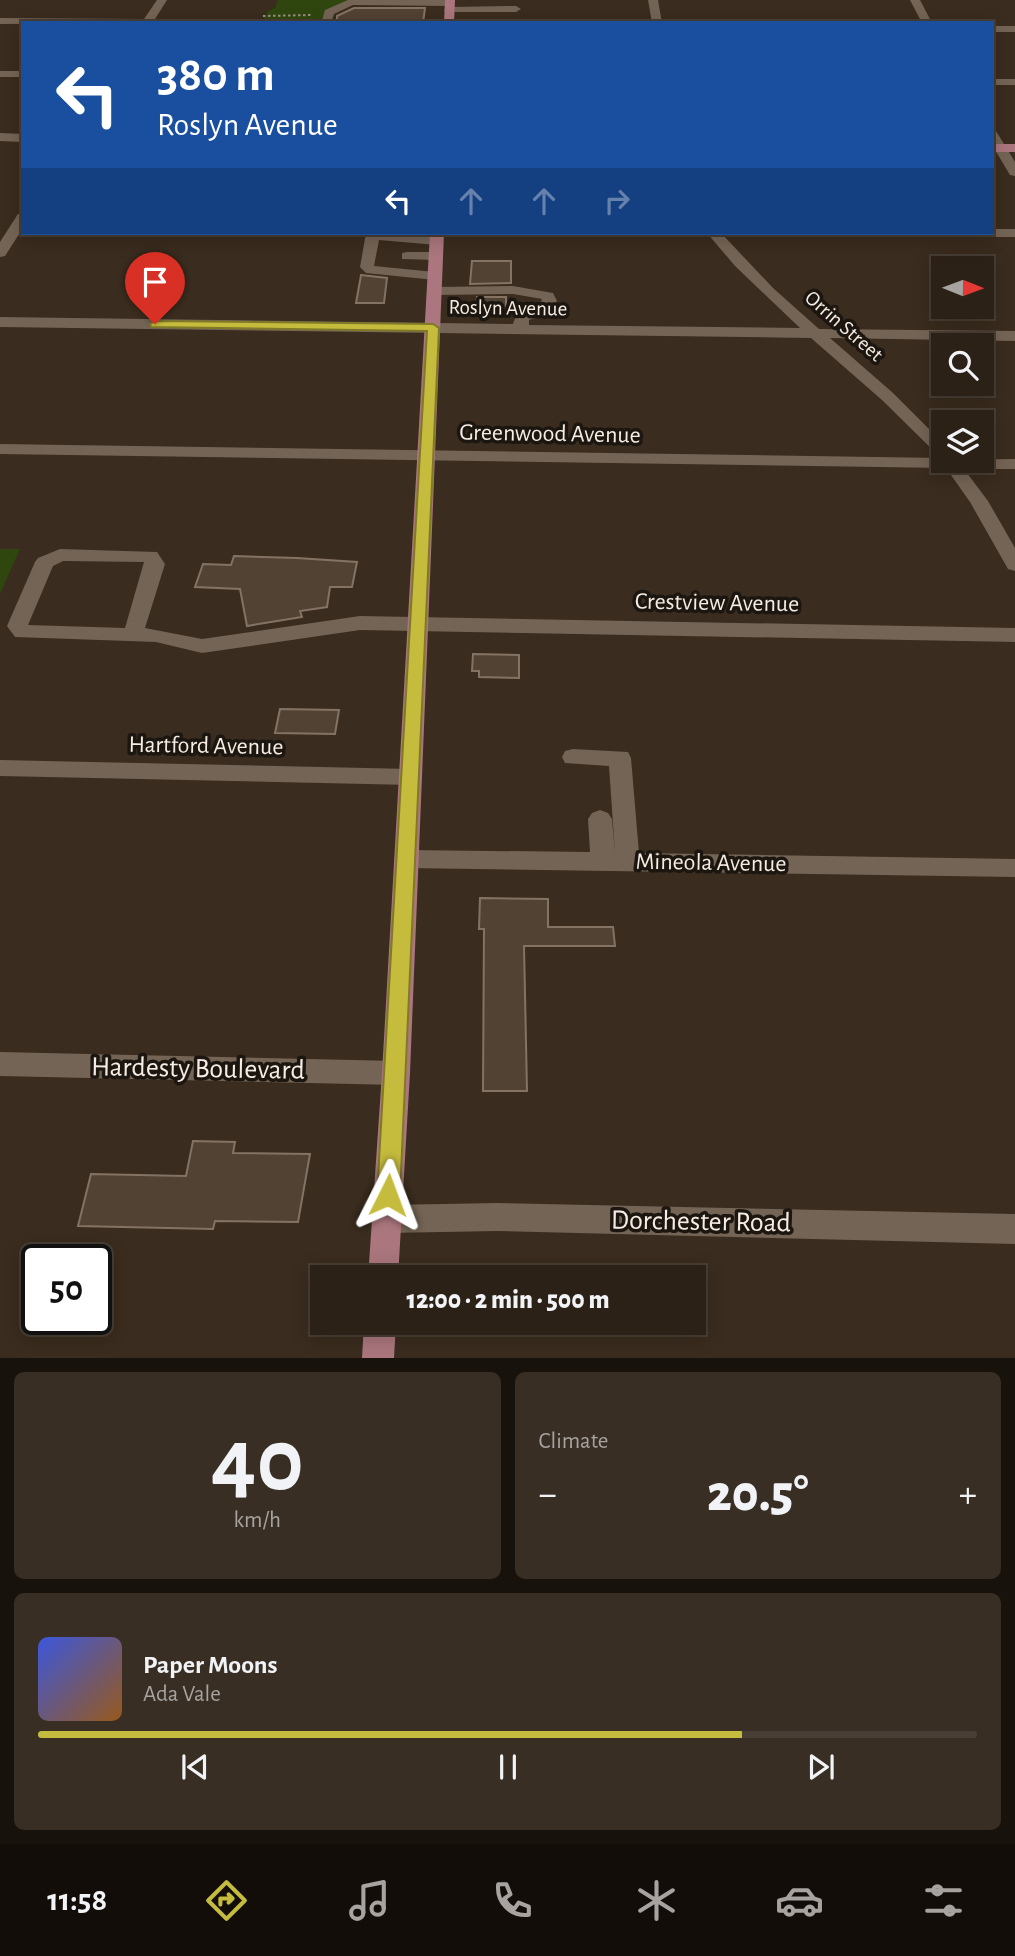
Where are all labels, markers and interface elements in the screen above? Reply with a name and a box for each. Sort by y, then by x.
icon: left [42,49,133,140]
text: 380 m [157,51,275,100]
text: Roslyn Avenue [157,109,338,141]
icon: left [379,182,417,220]
icon: ahead [452,182,490,220]
icon: ahead [525,182,563,220]
icon: right [598,182,636,220]
pin [125,252,185,324]
north arrow [931,256,994,318]
map controls [931,256,994,473]
icon: arrive [136,263,174,301]
street label: Orrin Street [801,287,887,366]
street label: Roslyn Avenue [449,296,567,320]
button: search [931,333,994,396]
button: layers [931,410,994,473]
street label: Greenwood Avenue [459,420,641,448]
street label: Crestview Avenue [635,590,799,616]
street label: Hartford Avenue [128,733,284,759]
street label: Mineola Avenue [635,850,787,876]
street label: Hardesty Boulevard [91,1053,305,1085]
position arrow [351,1158,425,1232]
street label: Dorchester Road [611,1206,791,1238]
speed limit sign: 50 [21,1244,112,1335]
text: 12:00 · 2 min · 500 m [406,1287,610,1313]
text: 40 [211,1416,304,1507]
text: Climate [539,1430,608,1453]
text: 20.5° [707,1468,809,1520]
text: − [539,1476,557,1514]
text: + [959,1476,977,1514]
text: km/h [234,1509,281,1532]
text: Paper Moons [143,1652,278,1678]
text: Ada Vale [143,1683,221,1706]
icon: previous [176,1748,214,1786]
icon: pause [489,1748,527,1786]
icon: next [802,1748,840,1786]
icon: directions [202,1876,251,1925]
icon: music [345,1876,394,1925]
icon: phone [488,1876,537,1925]
icon: climate [632,1876,681,1925]
icon: car [775,1876,824,1925]
icon: filters [919,1876,968,1925]
text: 11:58 [47,1884,107,1916]

